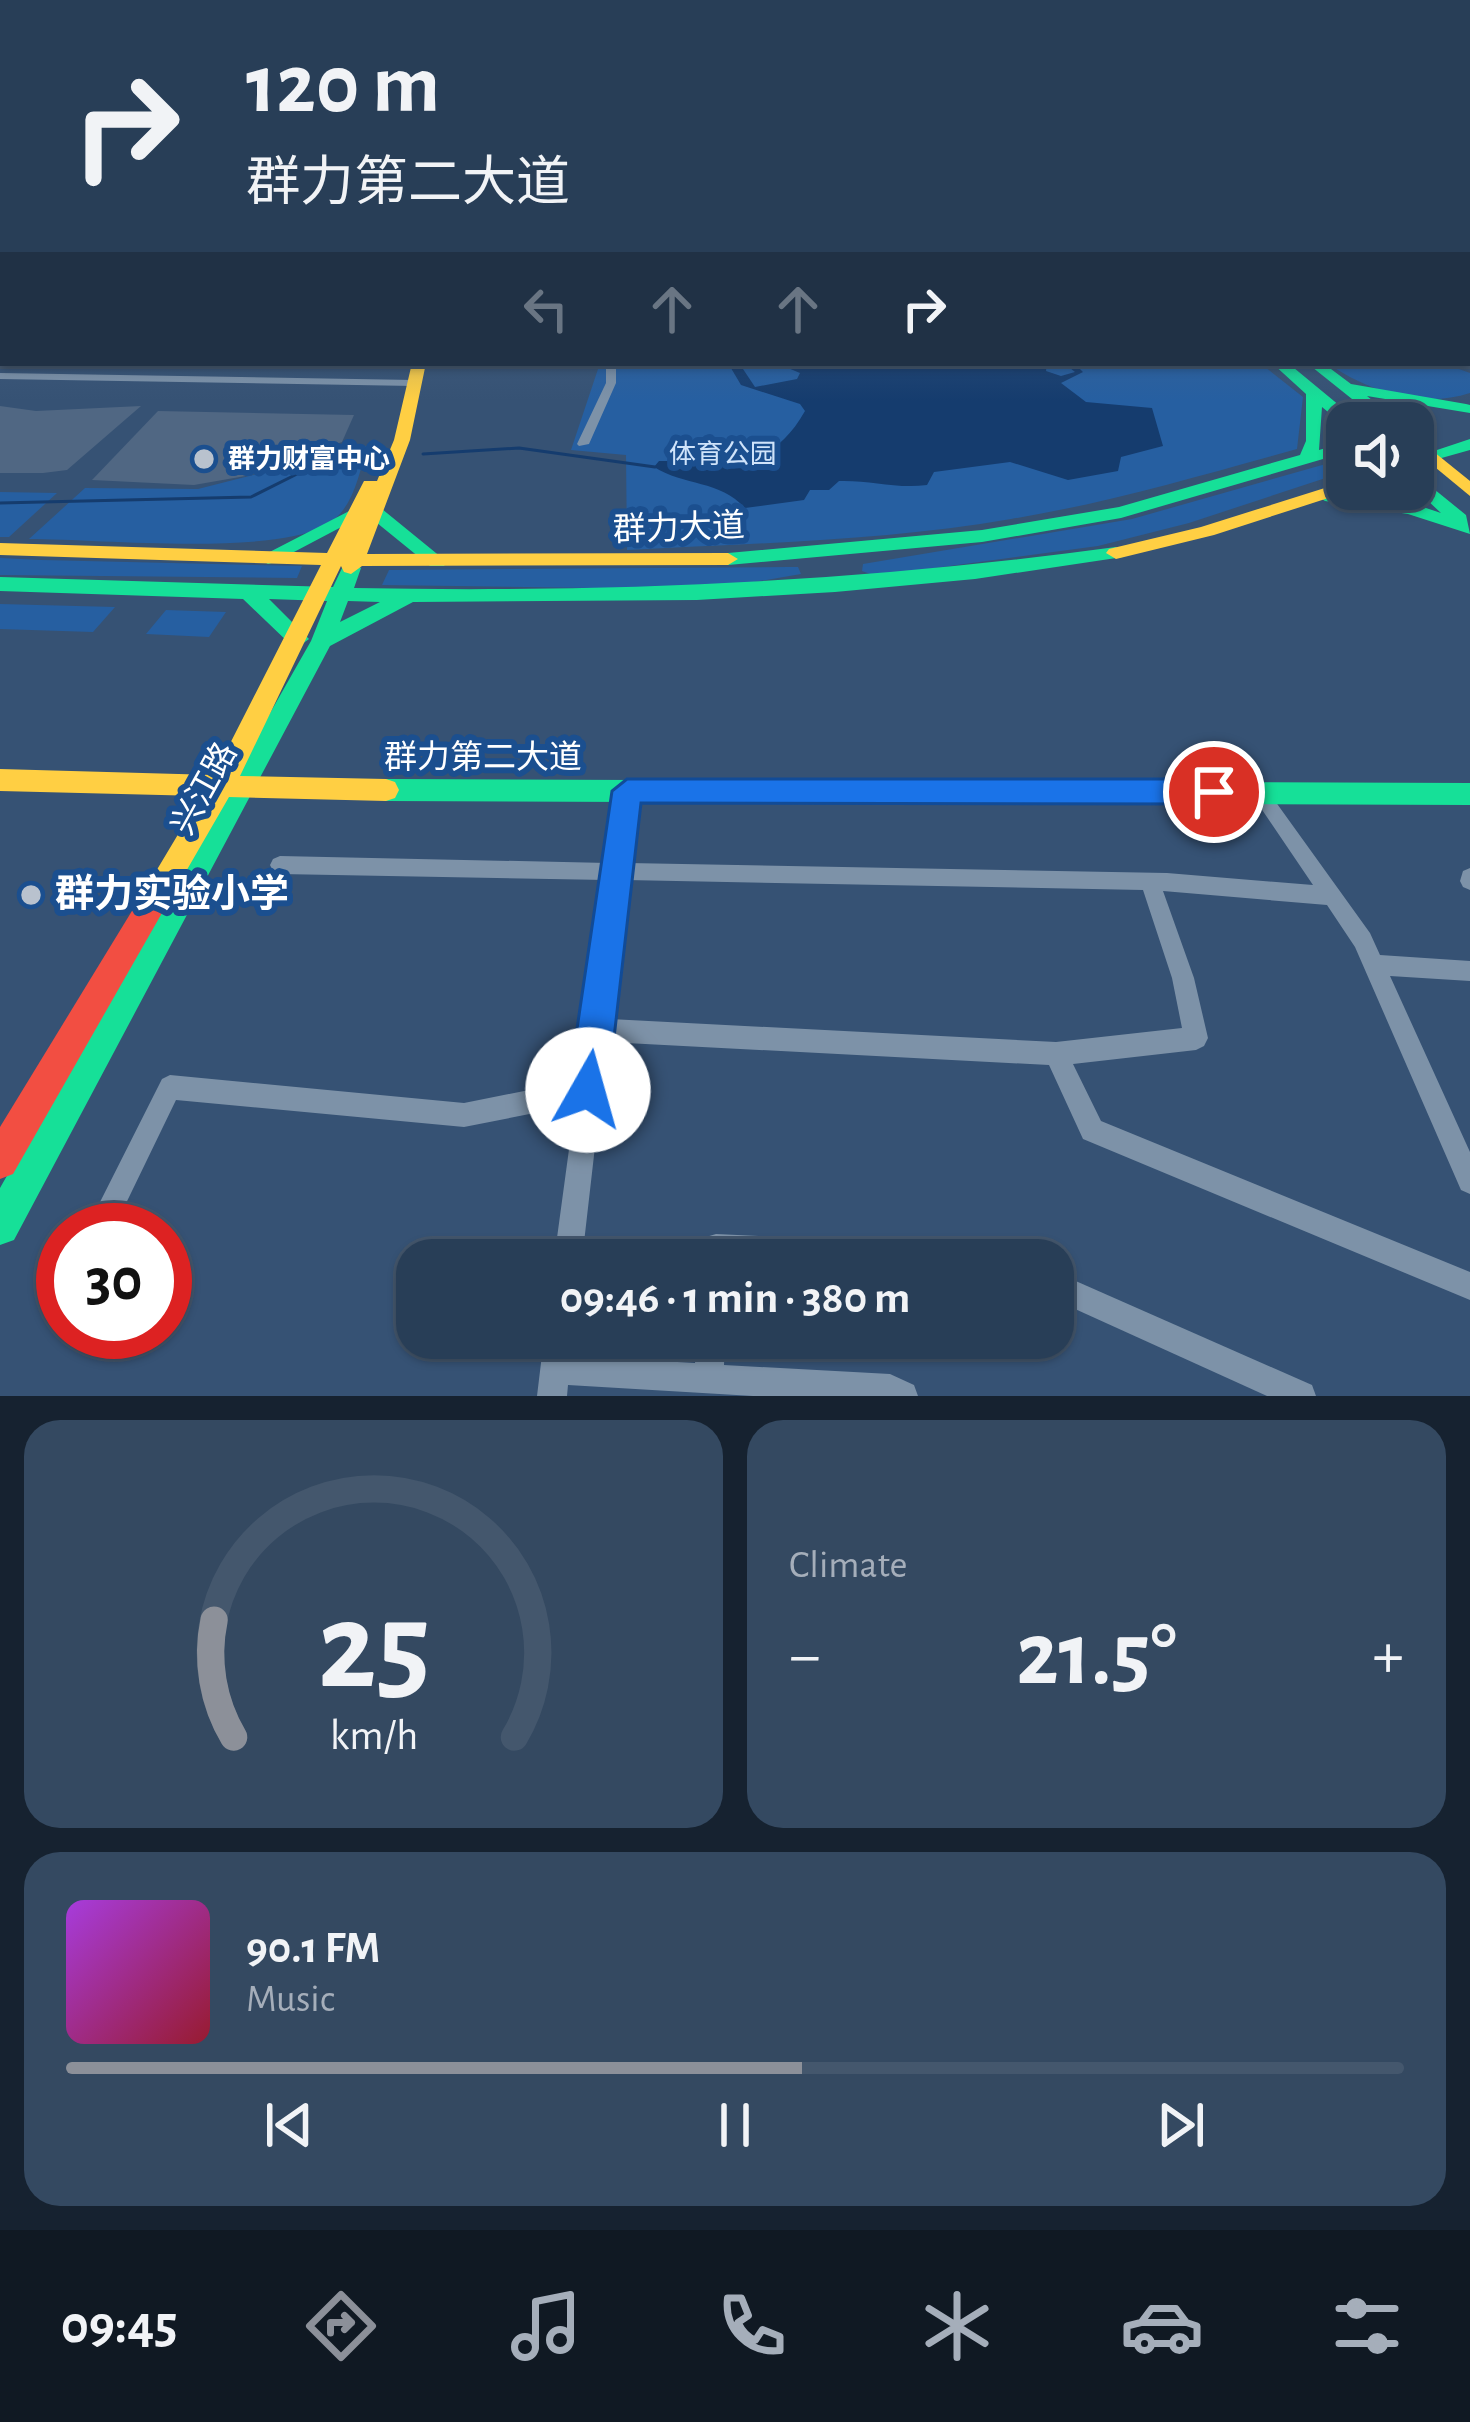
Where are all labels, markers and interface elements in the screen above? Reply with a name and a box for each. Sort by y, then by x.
text: 120 m [246,44,440,128]
icon: right [48,48,204,204]
text: 群力第二大道 [246,157,570,211]
icon: left [513,276,579,342]
icon: ahead [639,276,705,342]
icon: ahead [765,276,831,342]
icon: right [891,276,957,342]
map controls [1326,402,1434,510]
button: sound [1326,402,1434,510]
park label: 体育公园 [669,440,777,468]
place label: 群力财富中心 [228,444,390,473]
marker: 群力财富中心 [191,446,217,472]
street label: 群力大道 [612,508,746,548]
street label: 兴江路 [165,737,243,840]
street label: 群力第二大道 [384,740,582,775]
pin [1163,741,1265,843]
icon: arrive [1181,759,1247,825]
place label: 群力实验小学 [55,873,289,915]
marker: 群力实验小学 [18,882,44,908]
position arrow [525,1027,651,1153]
speed limit sign: 30 [36,1203,192,1359]
text: 09:46 · 1 min · 380 m [560,1276,910,1321]
text: Climate [789,1546,907,1585]
text: 25 [317,1586,430,1711]
text: 21.5° [1016,1611,1177,1701]
text: − [789,1623,821,1689]
text: + [1372,1623,1404,1689]
text: km/h [329,1715,418,1758]
text: 90.1 FM [246,1926,380,1971]
text: Music [246,1980,335,2019]
icon: previous [256,2092,322,2158]
icon: pause [702,2092,768,2158]
icon: next [1148,2092,1214,2158]
icon: directions [299,2284,383,2368]
icon: music [504,2284,588,2368]
icon: phone [710,2284,794,2368]
icon: climate [915,2284,999,2368]
icon: car [1120,2284,1204,2368]
icon: filters [1325,2284,1409,2368]
text: 09:45 [61,2299,178,2353]

